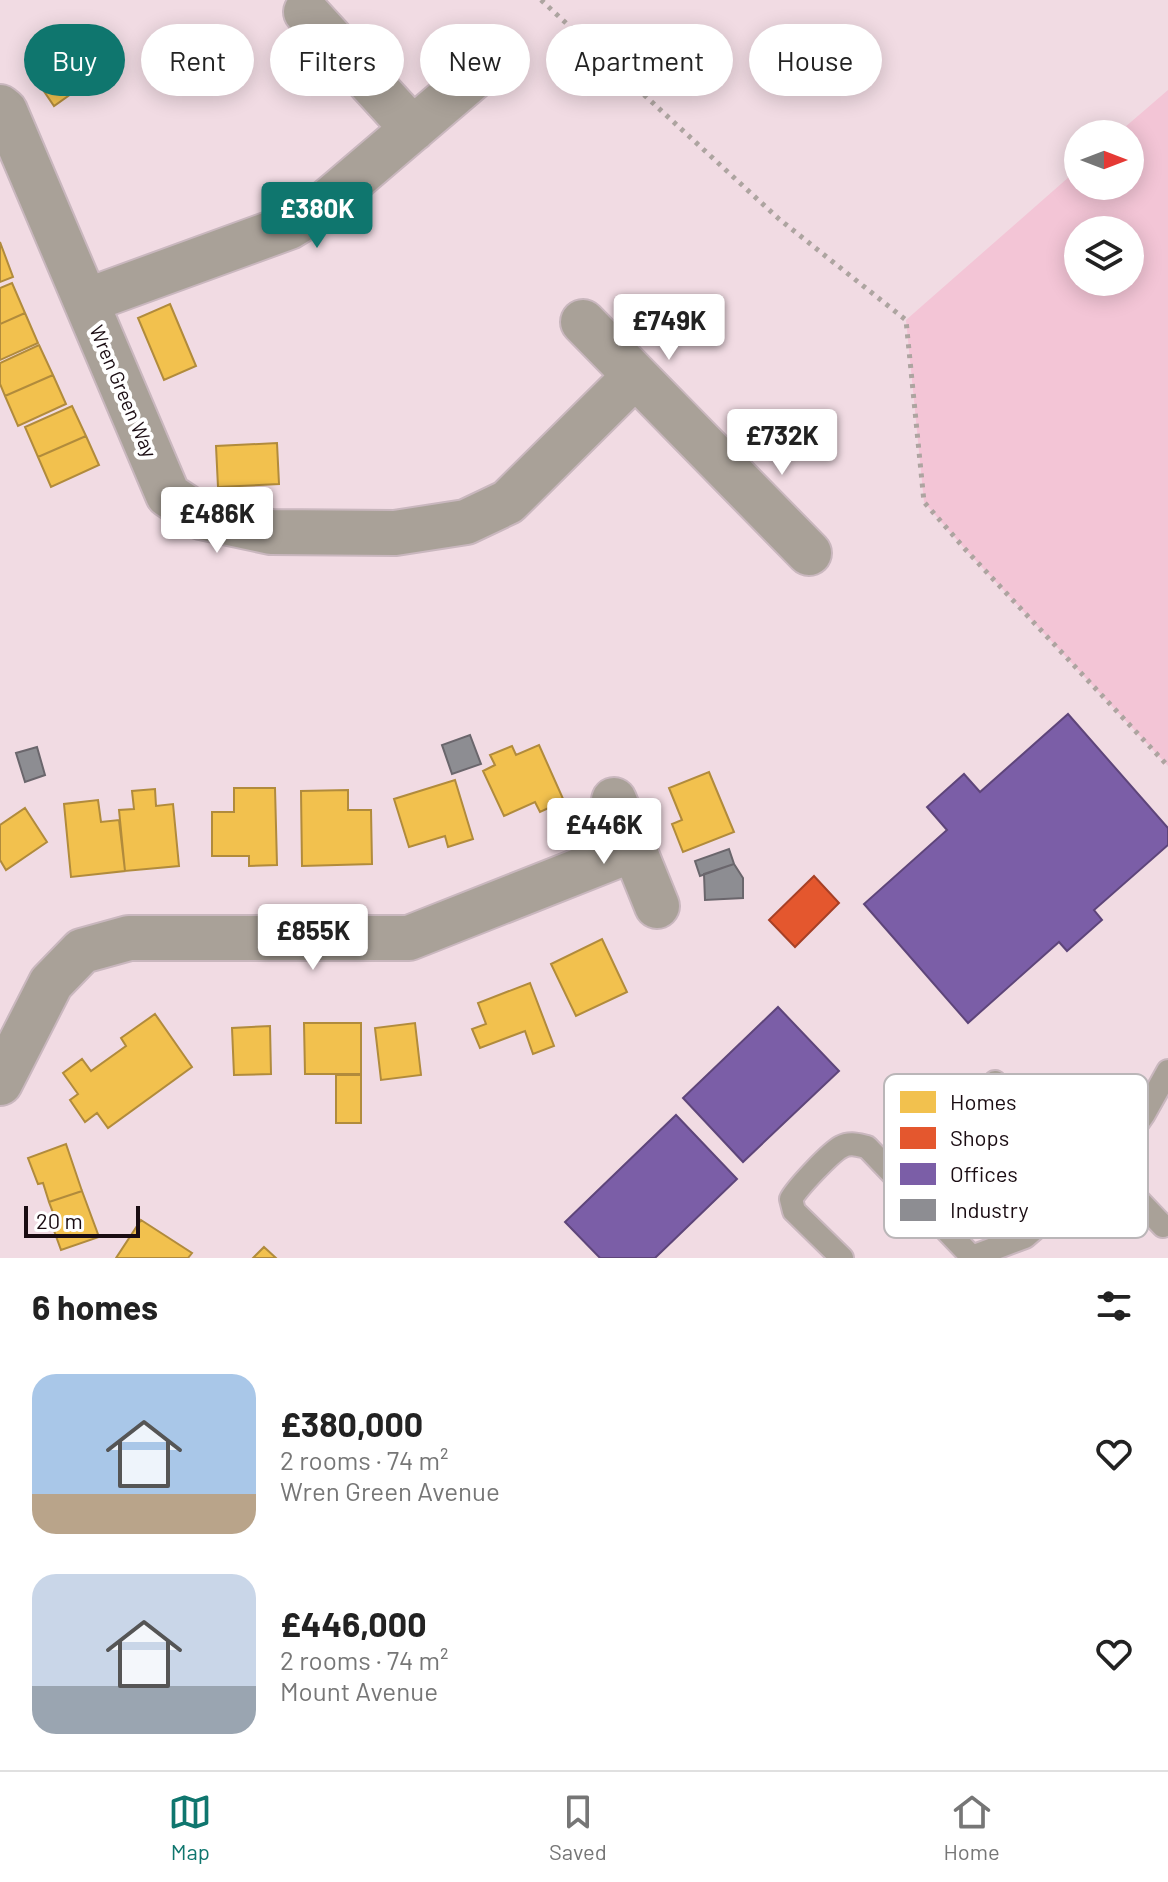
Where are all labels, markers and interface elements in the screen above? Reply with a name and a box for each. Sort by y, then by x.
chip: Buy [24,24,125,96]
chip: Rent [141,24,254,96]
chip: Filters [270,24,404,96]
chip: New [420,24,530,96]
chip: Apartment [546,24,733,96]
chip: House [749,24,882,96]
north arrow [1064,120,1144,200]
map controls [1064,120,1144,296]
pin: £380K [261,182,373,250]
text: £380K [279,192,355,223]
button: layers [1064,216,1144,296]
pin: £749K [613,294,725,362]
text: £749K [632,304,706,335]
street label: Wren Green Way [85,321,163,461]
pin: £732K [726,409,838,477]
text: £732K [745,419,819,450]
pin: £486K [161,487,273,555]
text: £486K [179,497,255,528]
pin: £446K [548,798,660,866]
text: £446K [565,808,643,839]
pin: £855K [257,904,369,972]
text: £855K [276,914,350,945]
legend [884,1074,1148,1238]
text: Homes [950,1088,1017,1114]
text: Shops [950,1124,1009,1150]
text: Offices [950,1160,1018,1186]
text: Industry [950,1196,1029,1222]
scale bar [24,1202,140,1238]
text: 20 m [36,1207,83,1233]
icon: filters [1092,1284,1136,1328]
text: 6 homes [32,1286,158,1327]
text: £380,000 [280,1403,423,1444]
icon: home [96,1406,192,1502]
icon: heart [1092,1432,1136,1476]
text: 2 rooms · 74 m² [280,1444,448,1475]
text: Wren Green Avenue [280,1475,500,1506]
text: £446,000 [280,1603,427,1644]
icon: home [96,1606,192,1702]
icon: heart [1092,1632,1136,1676]
text: 2 rooms · 74 m² [280,1644,448,1675]
text: Mount Avenue [280,1675,438,1706]
tab: Map [168,1790,212,1864]
tab: Saved [549,1790,607,1864]
tab: Home [943,1790,1000,1864]

